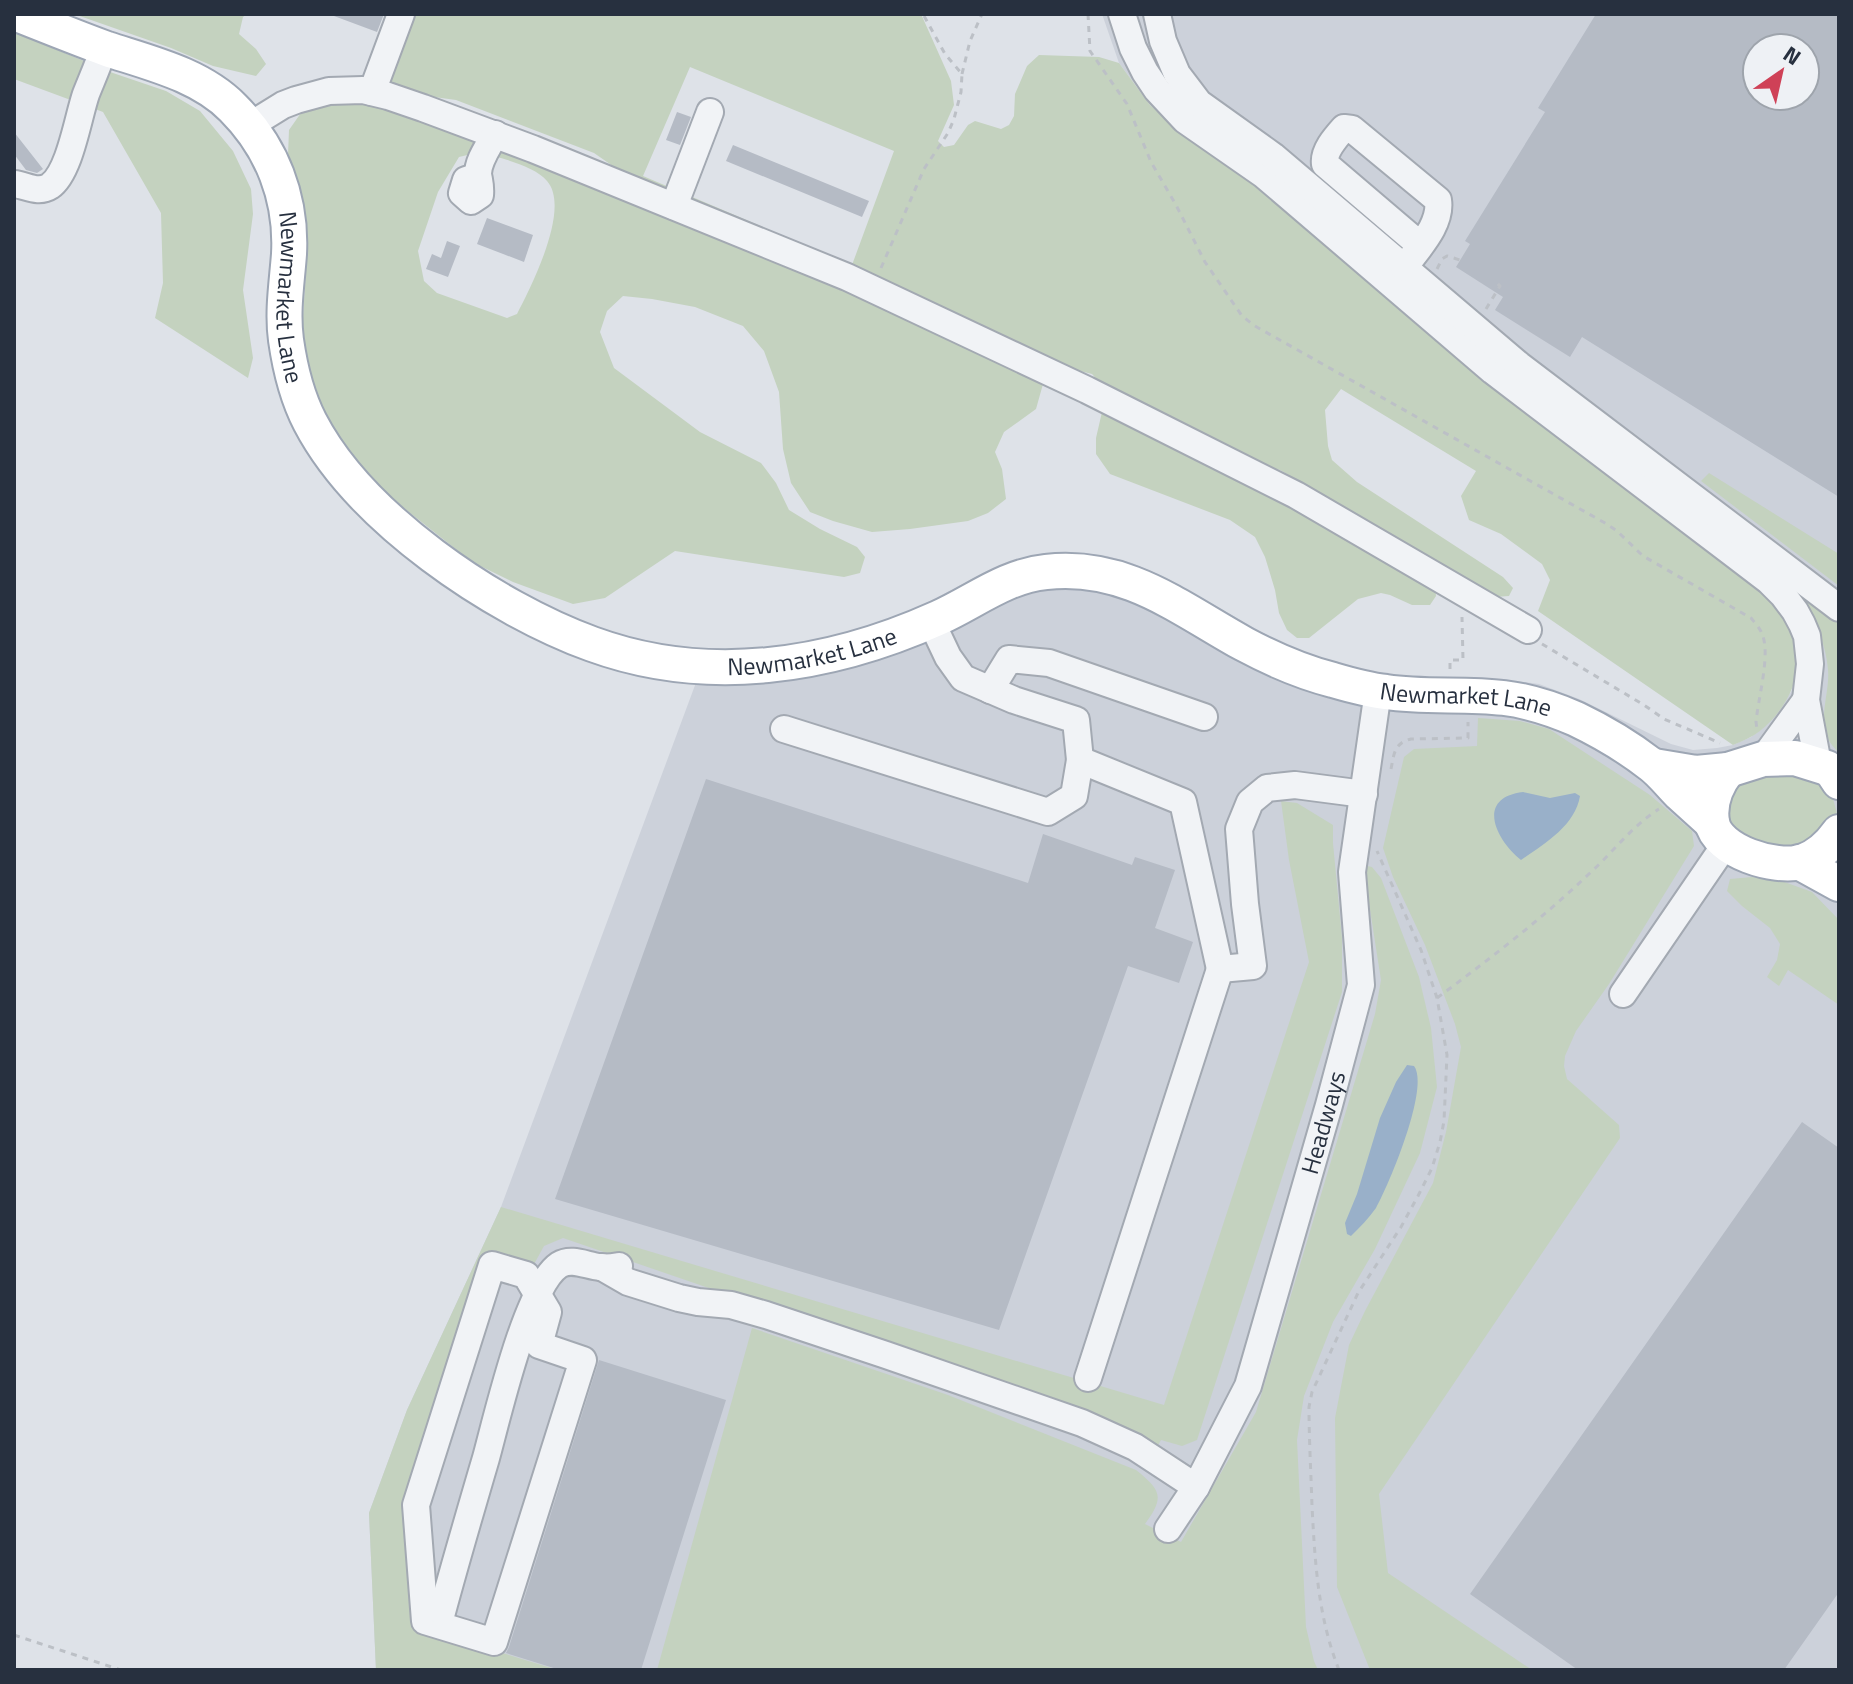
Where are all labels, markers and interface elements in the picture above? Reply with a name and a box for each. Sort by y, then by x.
north arrow [1741,32,1821,112]
text: N [1776,37,1808,74]
street label: Newmarket Lane [267,209,313,387]
street label: Newmarket Lane [727,617,901,684]
street label: Newmarket Lane [1378,672,1557,725]
street label: Headways [1291,1067,1354,1178]

